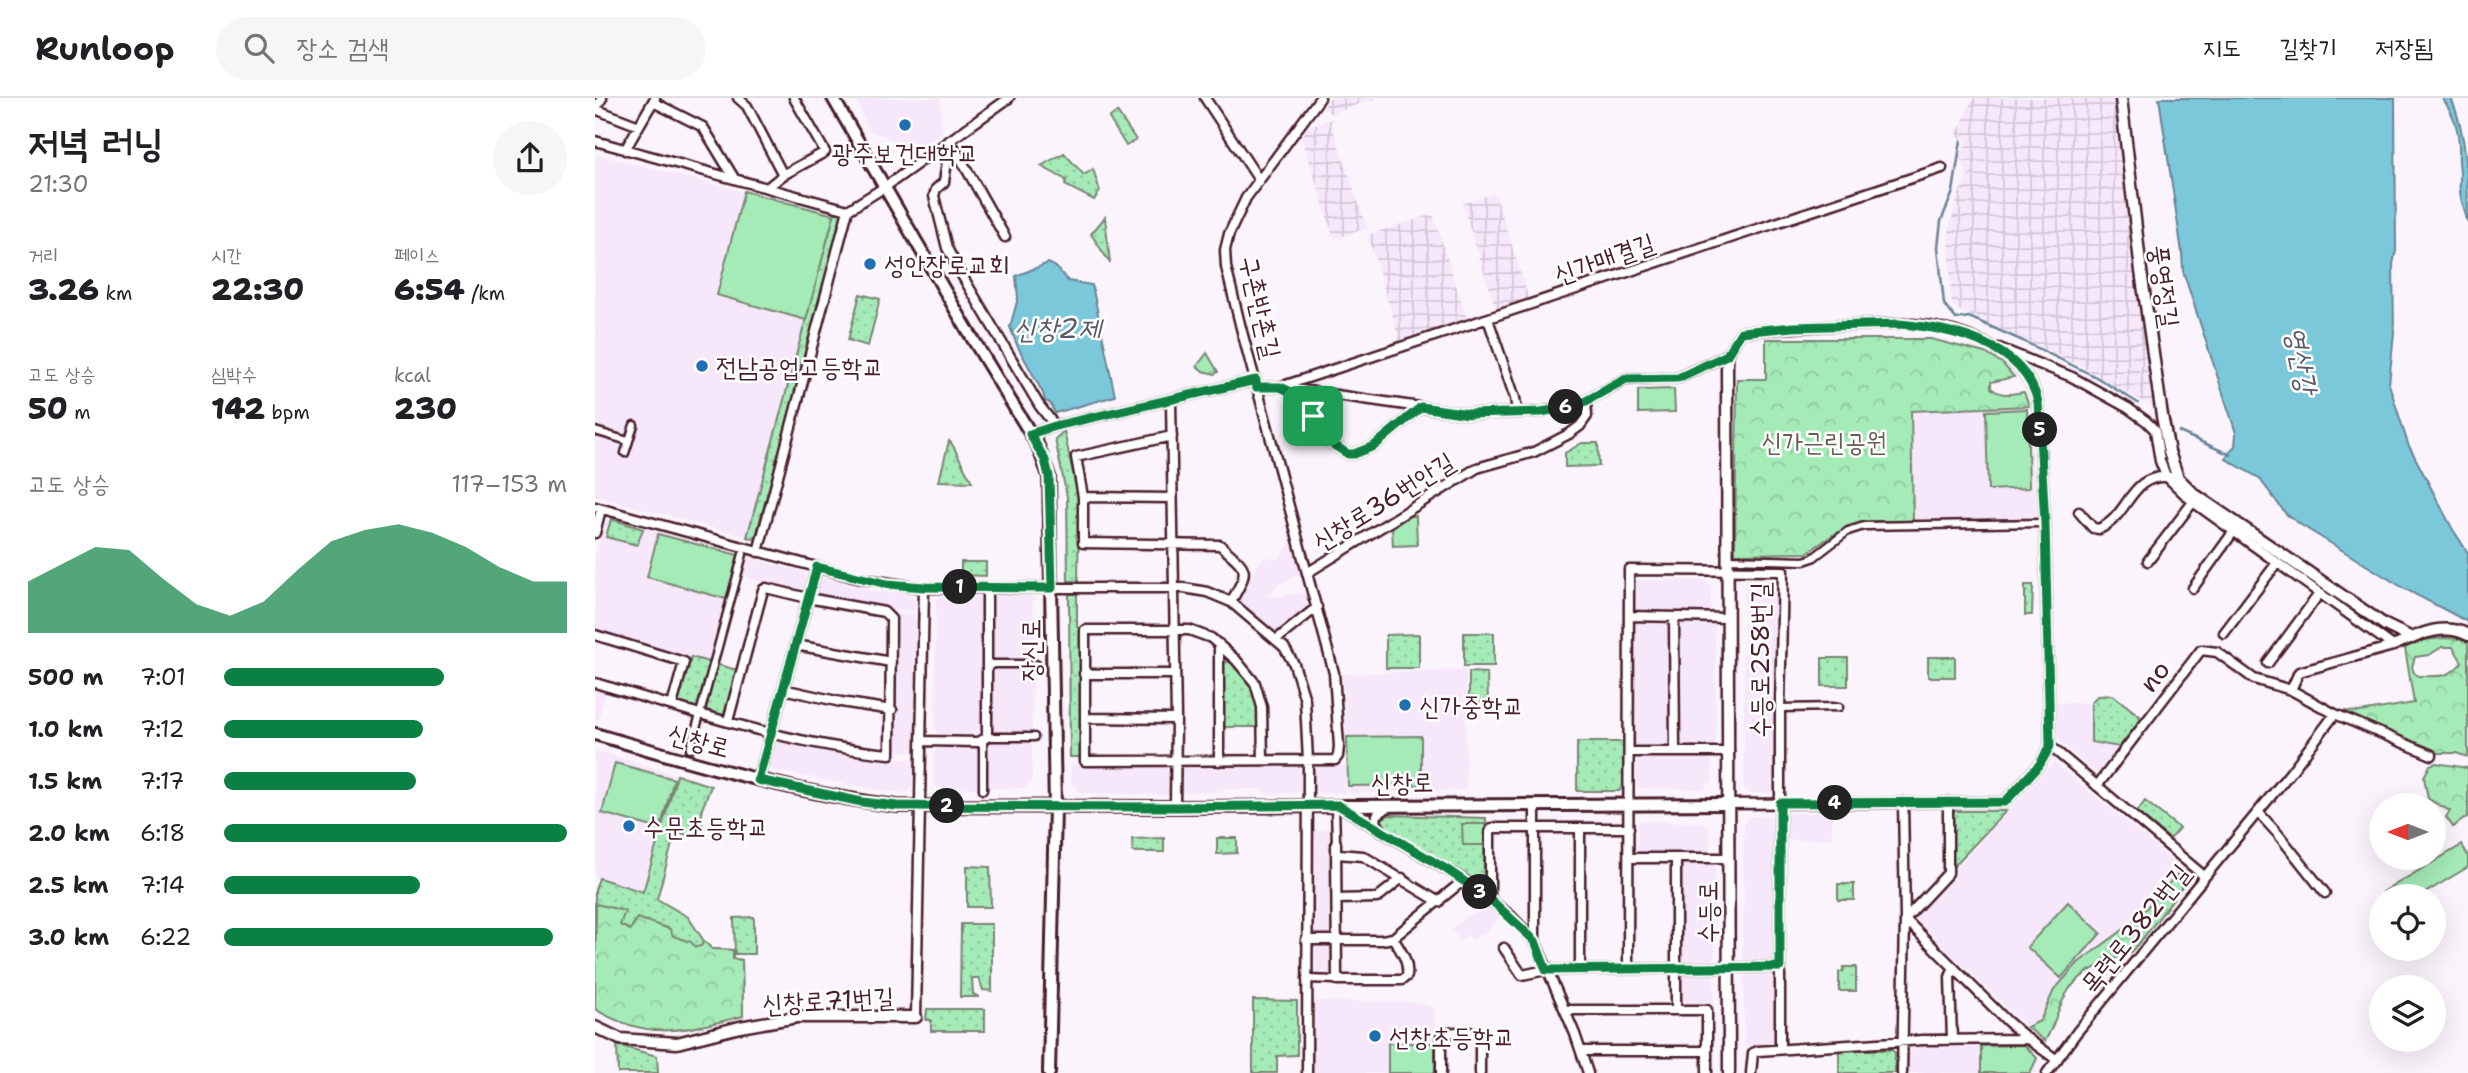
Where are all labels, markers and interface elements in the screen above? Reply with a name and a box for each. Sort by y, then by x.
search box [216,17,706,80]
text: Runloop [35,26,174,71]
icon: search [240,29,278,67]
text: 장소 검색 [296,30,389,65]
text: 지도 [2203,32,2241,64]
text: 길찾기 [2279,32,2337,64]
text: 저장됨 [2375,32,2433,64]
text: 저녁 러닝 [28,117,163,168]
marker: 광주보건대학교 [897,117,913,133]
button: share [493,121,567,195]
place label: 광주보건대학교 [832,135,978,170]
text: 21:30 [28,169,89,199]
street label: 신가매결길 [1549,224,1659,292]
street label: 풍영정길 [2142,242,2188,330]
text: 거리 [28,243,59,268]
text: 시간 [211,243,242,268]
text: 페이스 [394,243,440,268]
place label: 성안장로교회 [884,247,1010,282]
street label: 구촌반촌길 [1232,252,1290,362]
marker: 성안장로교회 [862,256,878,272]
text: 3.26 [28,269,99,310]
text: 22:30 [211,269,304,310]
text: 6:54 [394,269,465,310]
text: km [99,281,132,306]
text: /km [465,281,505,306]
water label: 신창2제 [1013,309,1105,347]
water label: 영산강 [2277,323,2328,400]
place label: 전남공업고등학교 [716,349,883,384]
marker: 전남공업고등학교 [694,358,710,374]
text: 고도 상승 [28,362,96,387]
text: 심박수 [211,362,257,387]
text: kcal [394,363,431,388]
pin [1283,386,1343,446]
text: 50 [28,388,68,429]
text: 142 [211,388,265,429]
text: 230 [394,388,457,429]
pin: 6 [1549,390,1583,424]
text: 6 [1559,394,1572,419]
icon: arrive [1294,397,1332,435]
text: m [68,400,91,425]
text: bpm [265,400,310,425]
pin: 5 [2023,412,2057,448]
text: 5 [2034,417,2045,442]
park label: 신가근린공원 [1761,424,1887,459]
street label: 신창로36번안길 [1305,443,1461,559]
text: 고도 상승 [28,469,110,499]
text: 117–153 m [452,469,567,499]
pin: 1 [943,570,977,604]
text: 1 [955,574,964,599]
street label: 수등로258번길 [1742,582,1777,738]
street label: 장신로 [1013,619,1048,681]
street label: no [2131,653,2177,699]
text: 500 m [28,662,103,692]
text: 7:01 [140,662,186,692]
place label: 신가중학교 [1419,688,1524,723]
marker: 신가중학교 [1397,697,1413,713]
text: 1.0 km [28,714,103,744]
text: 7:12 [140,714,184,744]
street label: 신창로 [664,715,734,765]
street label: 신창로 [1370,764,1434,800]
text: 1.5 km [28,766,102,796]
text: 7:17 [140,766,184,796]
pin: 4 [1817,786,1853,820]
pin: 2 [929,788,965,824]
text: 4 [1828,790,1841,815]
text: 2 [940,793,953,818]
north arrow [2369,793,2447,870]
map controls [2369,793,2446,1052]
place label: 수문초등학교 [643,809,769,844]
text: 2.0 km [28,818,110,848]
text: 6:18 [140,818,185,848]
marker: 수문초등학교 [621,818,637,834]
street label: 목련로382번길 [2072,856,2198,1000]
text: 2.5 km [28,870,109,900]
text: 7:14 [140,870,185,900]
pin: 3 [1463,874,1498,910]
text: 3 [1473,879,1486,904]
street label: 수등로 [1690,881,1725,943]
button: locate [2369,884,2446,961]
text: 3.0 km [28,922,109,952]
text: 6:22 [140,922,191,952]
button: layers [2369,975,2446,1052]
street label: 신창로71번길 [761,979,895,1021]
place label: 선창초등학교 [1389,1019,1515,1054]
marker: 선창초등학교 [1367,1028,1383,1044]

